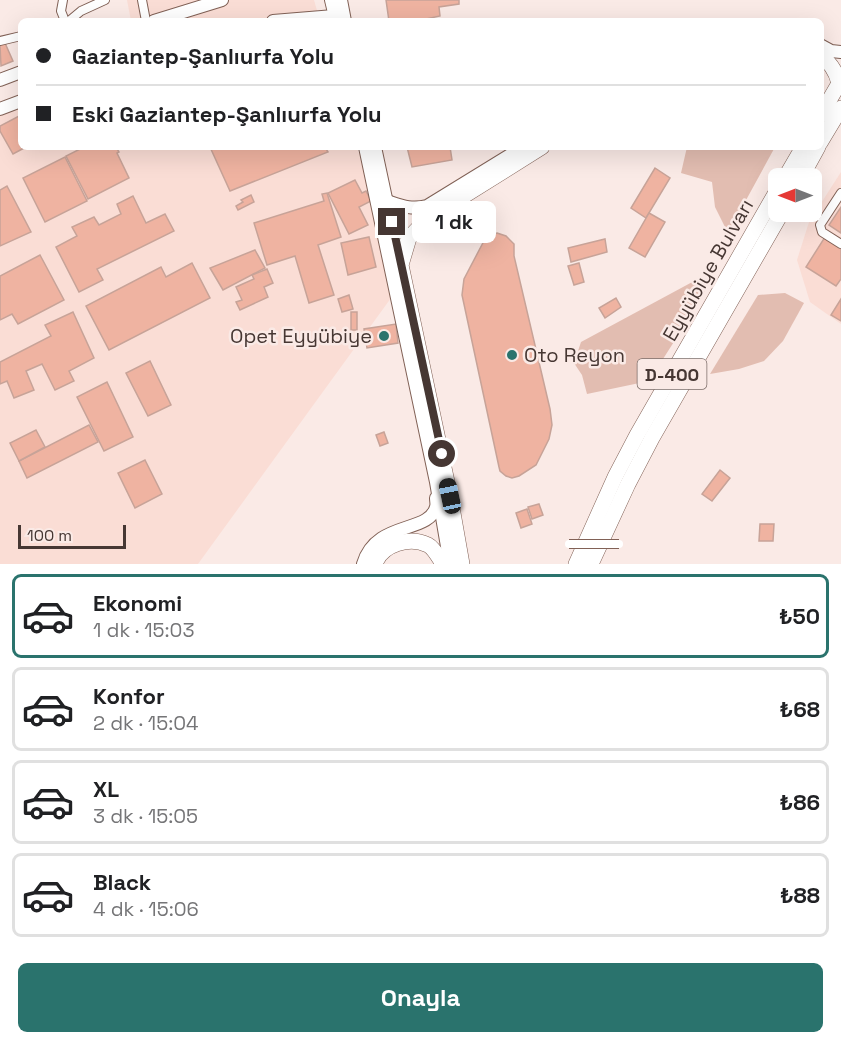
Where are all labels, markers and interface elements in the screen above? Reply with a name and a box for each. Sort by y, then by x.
text: Gaziantep-Şanlıurfa Yolu [72,42,334,70]
text: Eski Gaziantep-Şanlıurfa Yolu [72,100,382,128]
north arrow [768,168,822,222]
map controls [768,168,822,222]
street label: Eyyübiye Bulvarı [657,194,759,346]
callout: 1 dk [413,201,497,243]
route end [378,208,405,235]
text: 1 dk [435,209,473,235]
place label: Opet Eyyübiye [230,323,372,349]
marker: Opet Eyyübiye [377,329,391,343]
place label: Oto Reyon [524,342,625,368]
marker: Oto Reyon [505,348,519,362]
road number: D-400 [638,359,706,389]
route start [428,440,455,467]
car [437,477,463,515]
scale bar [18,522,126,550]
text: 100 m [27,525,72,546]
icon: car [21,589,75,643]
text: Ekonomi [93,589,182,617]
text: ₺50 [779,602,820,630]
text: 1 dk · 15:03 [93,617,194,643]
icon: car [21,682,75,736]
text: Konfor [93,682,165,710]
text: ₺68 [780,695,820,723]
text: 2 dk · 15:04 [93,710,199,736]
icon: car [21,775,75,829]
text: XL [93,775,119,803]
text: ₺86 [780,788,820,816]
text: 3 dk · 15:05 [93,803,198,829]
icon: car [21,868,75,922]
text: Black [93,868,151,896]
text: ₺88 [780,881,820,909]
text: 4 dk · 15:06 [93,896,199,922]
button: Onayla [18,963,823,1032]

